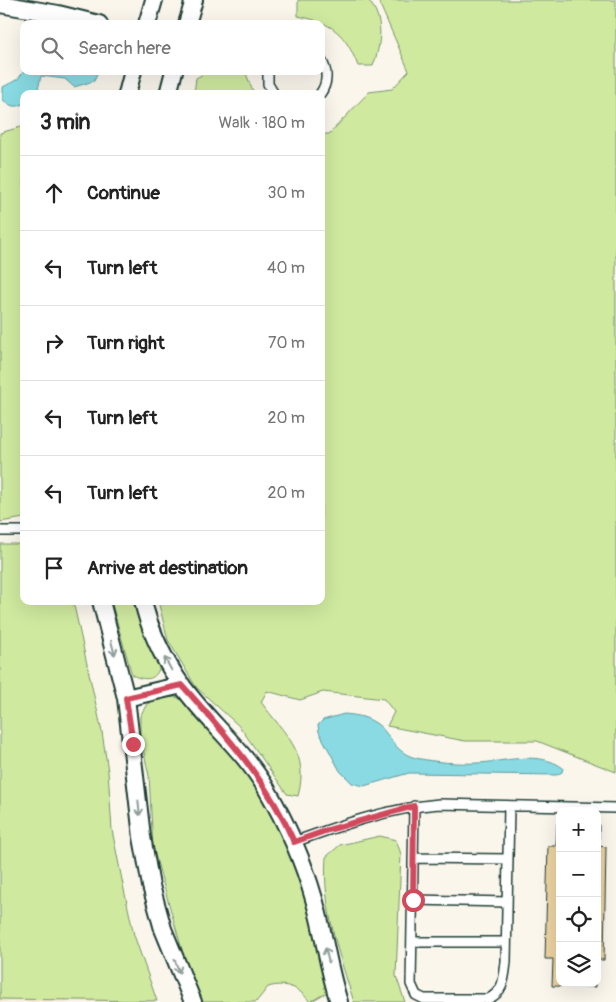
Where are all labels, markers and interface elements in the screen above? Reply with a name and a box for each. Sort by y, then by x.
search box [20,20,325,75]
icon: search [38,34,66,62]
text: Search here [78,36,171,60]
text: 3 min [40,109,90,136]
text: Walk · 180 m [218,113,305,133]
icon: ahead [40,179,68,207]
text: Continue [87,181,160,205]
text: 30 m [267,183,305,203]
icon: left [40,254,68,282]
text: Turn left [87,256,157,280]
text: 40 m [267,258,305,278]
icon: right [40,329,68,357]
text: Turn right [87,331,165,355]
text: 70 m [268,333,305,353]
icon: left [40,404,68,432]
text: Turn left [87,406,157,430]
text: 20 m [267,408,305,428]
icon: left [40,479,68,507]
text: Turn left [87,481,157,505]
text: 20 m [267,483,305,503]
icon: arrive [40,554,68,582]
text: Arrive at destination [87,556,248,580]
one-way arrow [109,640,118,656]
one-way arrow [163,656,173,671]
route end [122,733,145,756]
one-way arrow [134,800,144,816]
map controls [556,807,601,987]
button: + [556,807,601,852]
button: − [556,852,601,897]
route start [402,889,425,912]
button: locate [556,897,601,942]
button: layers [556,942,601,987]
one-way arrow [322,947,331,963]
one-way arrow [172,958,182,973]

